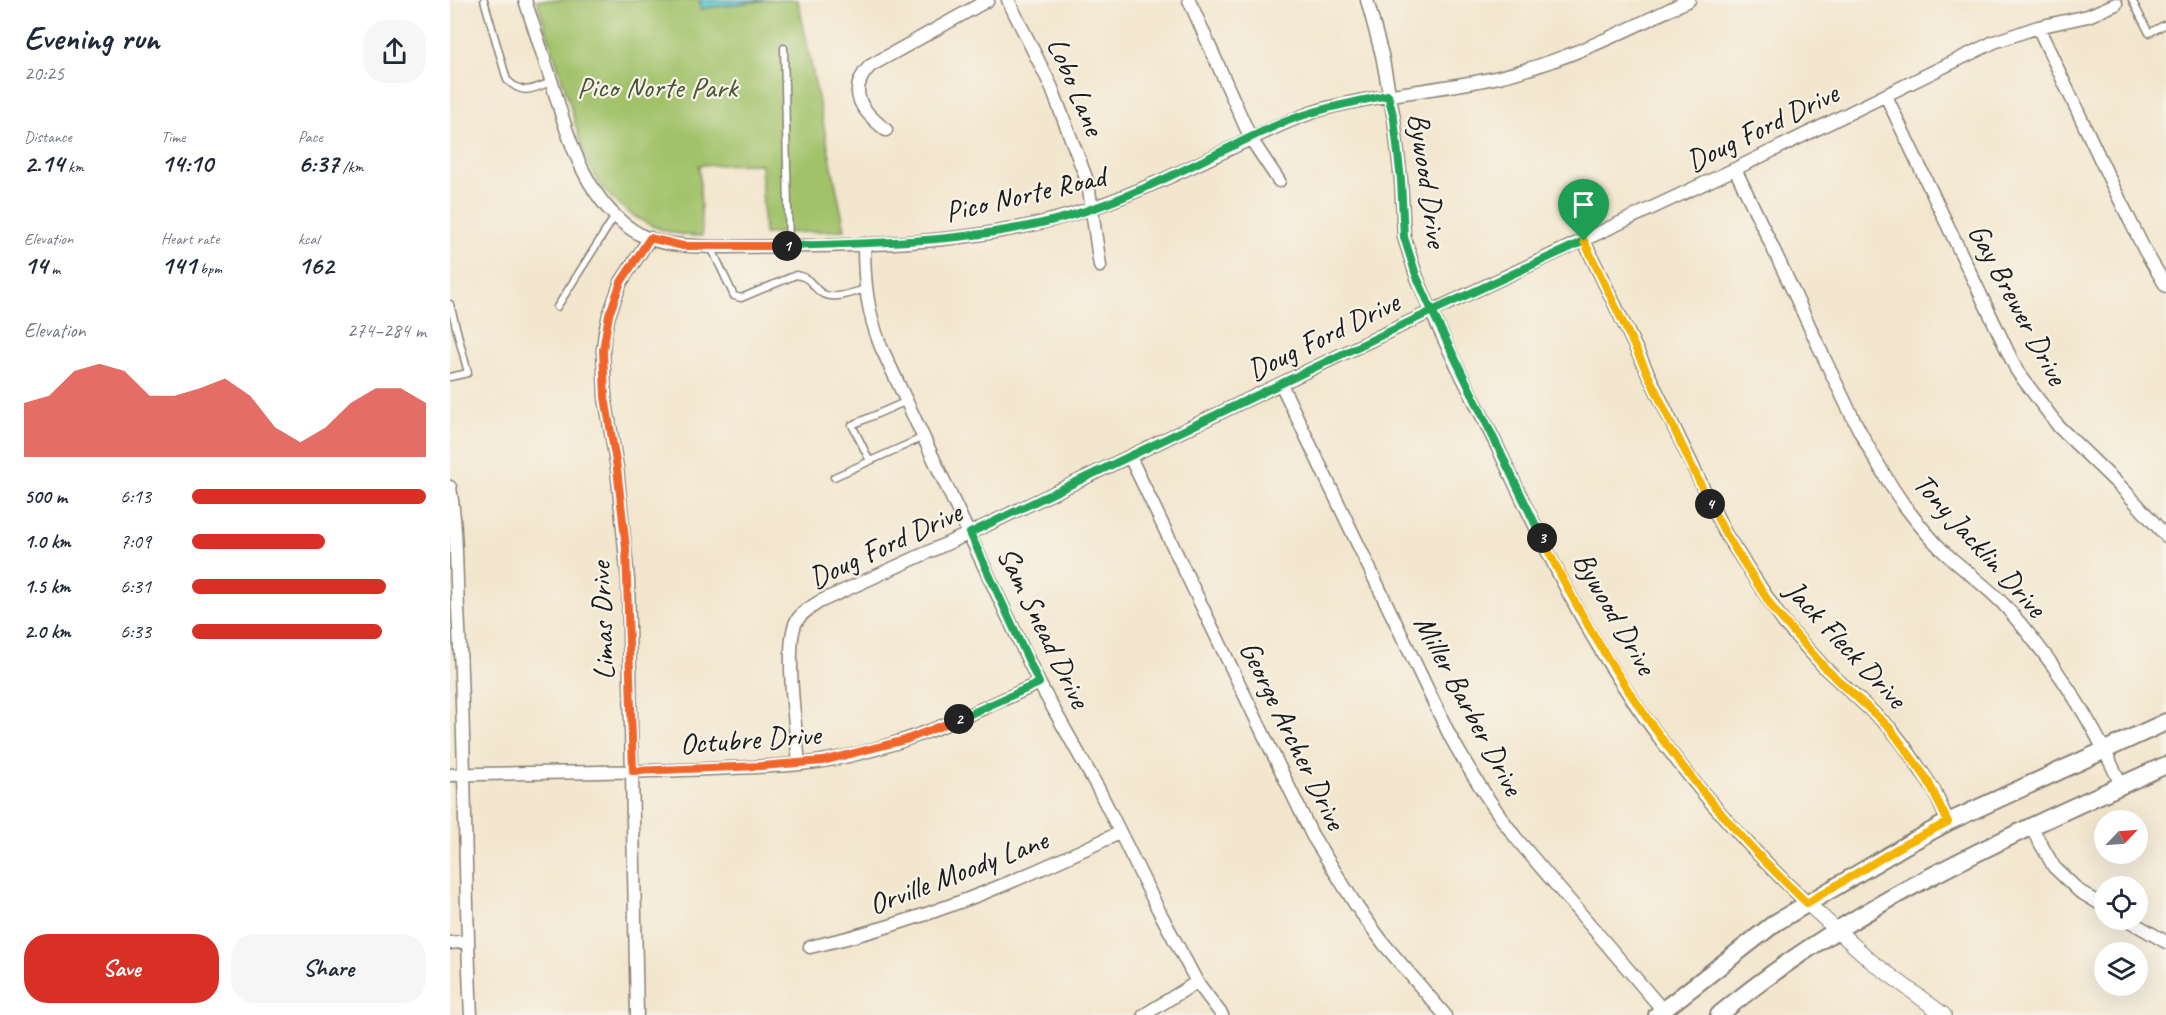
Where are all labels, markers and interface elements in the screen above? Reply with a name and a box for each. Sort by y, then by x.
text: Evening run [24,17,159,59]
button: share [363,20,426,83]
street label: Lobo Lane [1038,31,1114,143]
text: 20:25 [24,61,64,86]
park label: Pico Norte Park [577,68,739,106]
street label: Doug Ford Drive [1680,73,1846,180]
street label: Bywood Drive [1400,110,1457,252]
text: Distance [24,127,72,147]
text: Time [161,127,185,147]
text: Pace [298,127,323,147]
text: 2.14 [24,147,64,180]
text: 14:10 [161,147,213,180]
text: 6:37 [298,147,339,180]
street label: Pico Norte Road [941,156,1113,231]
text: km [64,157,84,177]
text: /km [339,157,364,177]
pin [1558,179,1609,241]
icon: arrive [1567,188,1600,221]
street label: Gay Brewer Drive [1960,217,2077,393]
text: Elevation [24,229,73,249]
text: Heart rate [161,229,219,249]
text: kcal [298,229,319,249]
pin: 1 [772,231,802,261]
text: 1 [783,236,791,256]
text: 14 [24,249,47,282]
text: 141 [161,249,196,282]
text: 162 [298,249,334,282]
text: m [47,259,60,279]
text: bpm [196,259,222,279]
street label: Doug Ford Drive [1241,282,1407,389]
text: Elevation [24,318,86,343]
text: 274–284 m [347,318,426,343]
street label: Tony Jacklin Drive [1905,465,2056,627]
text: 500 m [24,484,67,509]
text: 6:13 [120,484,151,509]
pin: 4 [1695,489,1725,519]
street label: Doug Ford Drive [802,492,970,597]
text: 4 [1706,494,1714,514]
pin: 3 [1527,523,1557,553]
text: 3 [1538,528,1546,548]
text: 1.0 km [24,529,71,554]
text: 7:09 [120,529,151,554]
street label: Sam Snead Drive [989,540,1100,716]
street label: Bywood Drive [1565,545,1666,683]
street label: Limas Drive [581,559,623,681]
street label: Jack Fleck Drive [1776,570,1917,718]
text: 1.5 km [24,574,70,599]
text: 6:31 [120,574,151,599]
street label: Miller Barber Drive [1406,608,1533,804]
text: 2.0 km [24,619,71,644]
text: 6:33 [120,619,151,644]
street label: George Archer Drive [1231,635,1356,838]
pin: 2 [944,704,974,734]
text: 2 [955,709,963,729]
street label: Octubre Drive [678,715,824,763]
north arrow [2094,810,2148,864]
map controls [2094,810,2148,996]
street label: Orville Moody Lane [863,820,1055,924]
button: locate [2094,876,2148,930]
button: Save [24,934,219,1003]
button: Share [231,934,426,1003]
button: layers [2094,942,2148,996]

